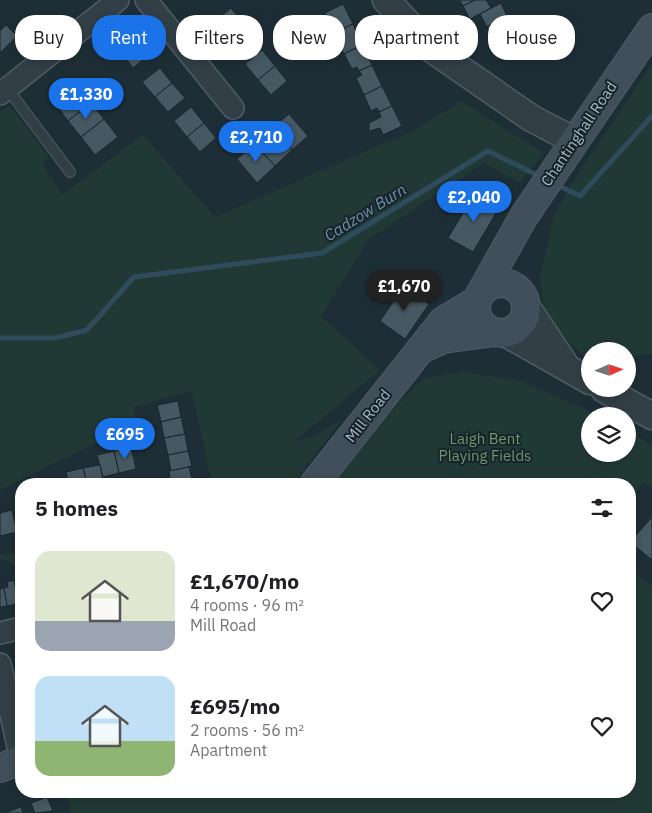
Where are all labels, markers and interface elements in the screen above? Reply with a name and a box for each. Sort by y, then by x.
chip: Buy [15,15,82,60]
chip: Rent [92,15,166,60]
chip: Filters [176,15,263,60]
chip: New [273,15,345,60]
chip: Apartment [355,15,478,60]
chip: House [488,15,575,60]
pin: £1,330 [45,78,127,120]
street label: Chantinghall Road [536,78,621,190]
text: £1,330 [60,84,112,104]
pin: £2,710 [215,120,297,163]
text: £2,710 [230,127,282,147]
water label: Cadzow Burn [320,179,410,245]
pin: £2,040 [433,180,515,223]
text: £2,040 [448,187,500,207]
pin: £1,670 [363,270,445,312]
text: £1,670 [378,276,430,296]
north arrow [581,342,636,398]
map controls [581,342,636,462]
street label: Mill Road [341,385,394,446]
button: layers [581,407,636,462]
pin: £695 [95,418,155,460]
text: £695 [106,424,144,444]
park label: Laigh Bent Playing Fields [439,429,531,465]
text: 5 homes [35,494,118,522]
icon: filters [588,494,616,522]
text: £1,670/mo [190,567,299,595]
icon: home [75,571,135,631]
icon: heart [588,587,616,615]
text: 4 rooms · 96 m² [190,595,304,615]
text: Mill Road [190,615,256,635]
text: £695/mo [190,692,280,720]
icon: home [75,696,135,756]
icon: heart [588,712,616,740]
text: 2 rooms · 56 m² [190,720,304,740]
text: Apartment [190,740,267,760]

